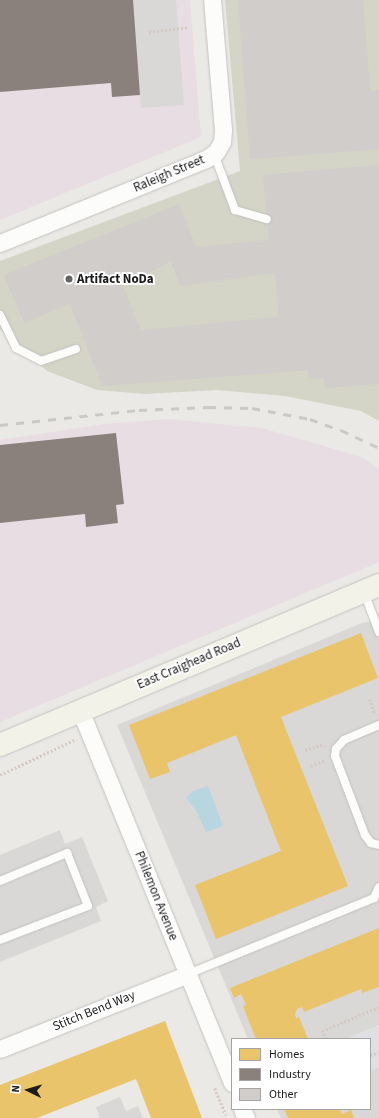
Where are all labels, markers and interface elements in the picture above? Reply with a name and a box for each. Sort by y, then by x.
street label: Raleigh Street [131,152,207,196]
place label: Artifact NoDa [77,271,154,287]
marker: Artifact NoDa [64,274,74,284]
street label: East Craighead Road [135,635,243,693]
street label: Philemon Avenue [131,849,181,943]
street label: Stitch Bend Way [50,987,138,1035]
legend [231,1038,371,1110]
text: Homes [269,1046,304,1063]
text: Industry [269,1066,311,1083]
north arrow [8,1070,48,1110]
text: N [8,1085,23,1093]
text: Other [269,1086,298,1103]

